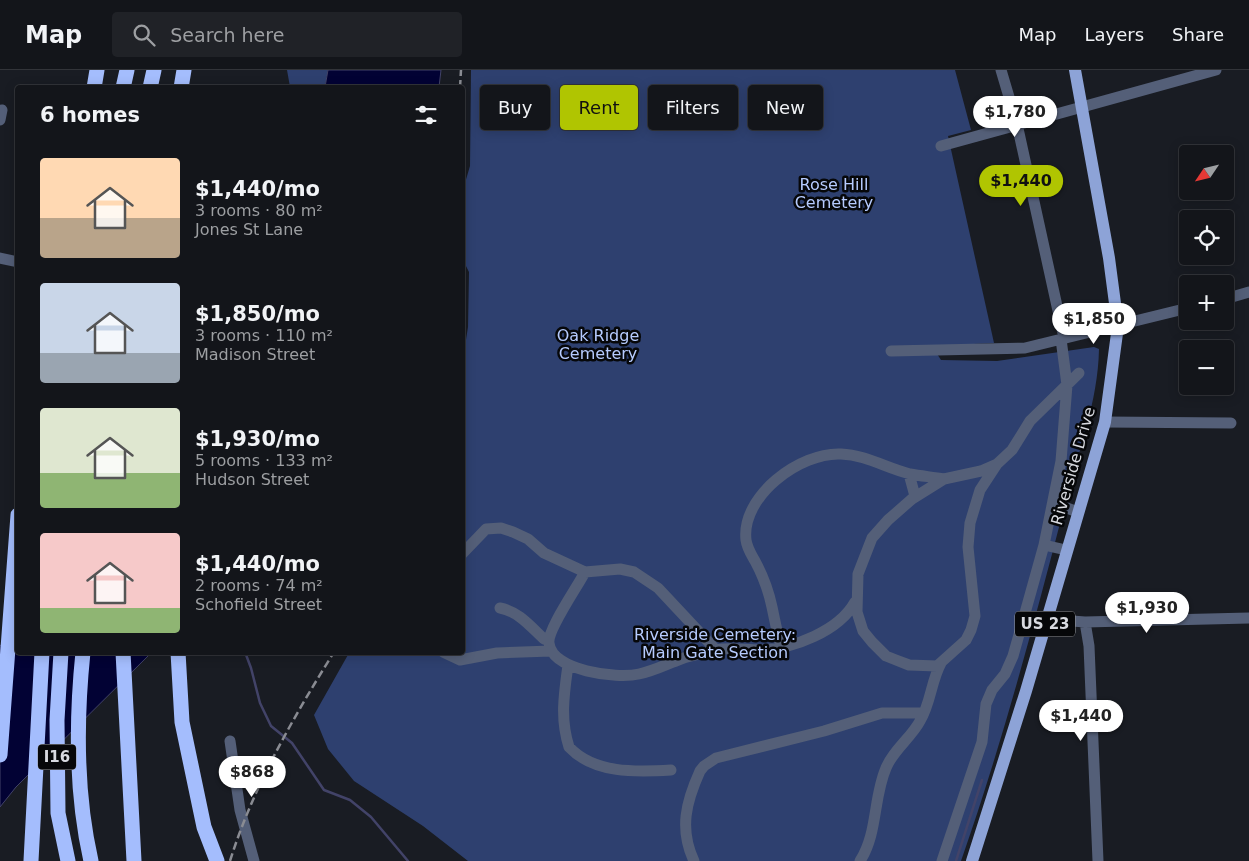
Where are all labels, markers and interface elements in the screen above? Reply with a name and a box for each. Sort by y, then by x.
search box [112,12,462,57]
text: Map [25,21,82,49]
icon: search [130,21,158,49]
text: Search here [170,24,284,46]
text: Map [1018,24,1056,45]
text: Layers [1084,24,1144,45]
text: Share [1172,24,1224,45]
chip: Buy [480,85,550,130]
chip: Rent [560,85,638,130]
chip: Filters [648,85,738,130]
chip: New [748,85,823,130]
pin: $1,780 [974,96,1056,138]
icon: filters [412,101,440,129]
text: $1,780 [984,102,1046,121]
text: 6 homes [40,103,140,127]
north arrow [1179,145,1234,200]
map controls [1179,145,1234,395]
pin: $1,440 [980,164,1062,207]
text: $1,440 [990,171,1052,190]
park label: Rose Hill Cemetery [795,175,873,212]
text: $1,440/mo [195,177,320,201]
icon: home [80,178,140,238]
text: 3 rooms · 80 m² [195,201,323,220]
button: locate [1179,210,1234,265]
text: Jones St Lane [195,220,303,239]
button: + [1179,275,1234,330]
text: $1,850/mo [195,302,320,326]
pin: $1,850 [1053,302,1135,345]
icon: home [80,303,140,363]
text: $1,850 [1063,309,1125,328]
text: 3 rooms · 110 m² [195,326,333,345]
park label: Oak Ridge Cemetery [557,326,639,363]
button: − [1179,340,1234,395]
text: Madison Street [195,345,315,364]
street label: Riverside Drive [1047,405,1099,527]
text: $1,930/mo [195,427,320,451]
icon: home [80,428,140,488]
text: 5 rooms · 133 m² [195,451,333,470]
text: Hudson Street [195,470,309,489]
text: $1,440/mo [195,552,320,576]
icon: home [80,553,140,613]
text: 2 rooms · 74 m² [195,576,323,595]
pin: $1,930 [1106,592,1188,634]
text: Schofield Street [195,595,322,614]
text: $1,930 [1116,598,1178,617]
road number: US 23 [1015,612,1075,636]
park label: Riverside Cemetery: Main Gate Section [634,625,796,662]
pin: $1,440 [1040,700,1122,742]
text: $1,440 [1050,706,1112,725]
road number: I16 [38,744,76,770]
pin: $868 [222,756,282,798]
text: $868 [230,762,274,781]

